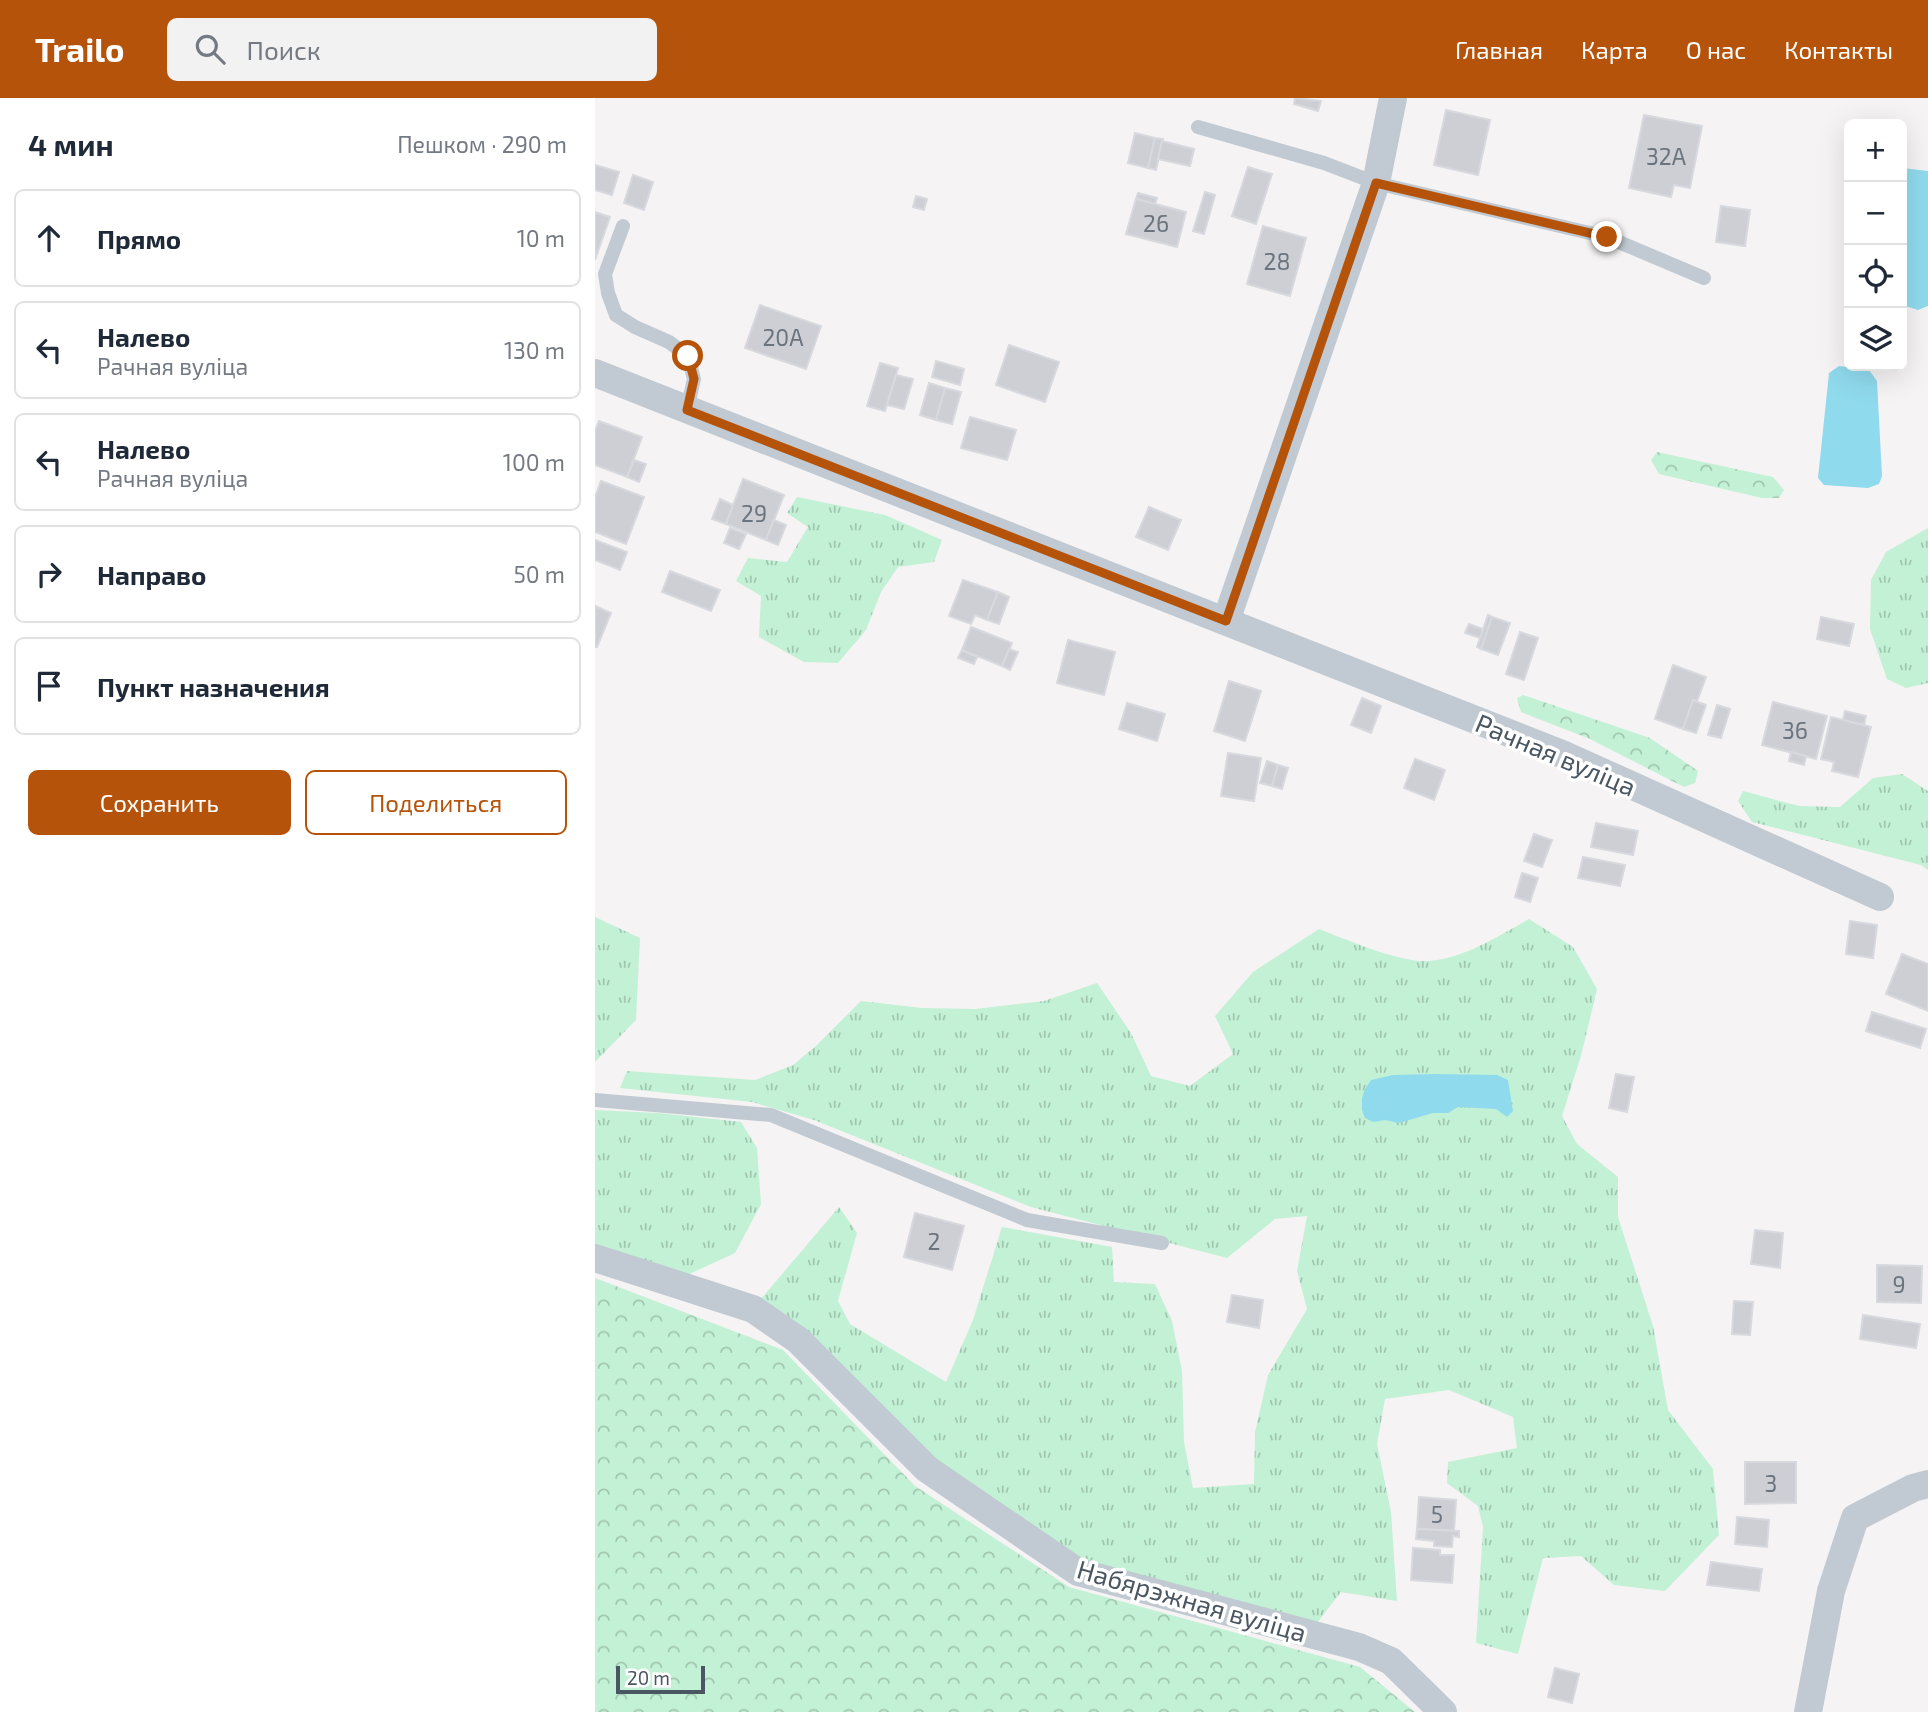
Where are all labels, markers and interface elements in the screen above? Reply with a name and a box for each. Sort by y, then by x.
search box [167,18,657,81]
text: Trailo [35,29,125,69]
icon: search [191,30,229,68]
text: Поиск [247,34,321,65]
text: Главная [1455,35,1543,64]
text: Карта [1581,35,1648,64]
text: О нас [1686,35,1746,64]
text: Контакты [1784,35,1893,64]
map controls [1844,119,1907,371]
button: + [1844,119,1907,182]
text: 4 мин [28,126,114,162]
text: Пешком · 290 m [397,130,567,158]
house number: 32А [1646,142,1687,170]
button: − [1844,182,1907,245]
house number: 26 [1143,209,1169,237]
icon: ahead [30,219,68,257]
route end [1591,221,1622,252]
text: Прямо [97,223,181,254]
text: 10 m [517,224,565,252]
button: locate [1844,245,1907,308]
house number: 28 [1264,247,1290,275]
button: layers [1844,308,1907,371]
text: Налево [97,321,190,352]
house number: 20А [762,323,804,351]
icon: left [30,331,68,369]
text: 130 m [504,336,565,364]
route start [672,340,703,371]
text: Рачная вуліца [97,352,248,380]
text: Налево [97,433,190,464]
icon: left [30,443,68,481]
text: 100 m [503,448,565,476]
text: Рачная вуліца [97,464,248,492]
house number: 29 [741,499,767,527]
icon: right [30,555,68,593]
text: Направо [97,559,206,590]
text: 50 m [514,560,565,588]
icon: arrive [30,667,68,705]
text: Пункт назначения [97,671,330,702]
street label: Рачная вуліца [1471,706,1641,803]
house number: 36 [1782,716,1808,744]
button: Сохранить [28,770,291,835]
button: Поделиться [305,770,567,835]
house number: 2 [928,1227,940,1255]
house number: 9 [1892,1270,1906,1298]
house number: 3 [1765,1469,1777,1497]
house number: 5 [1431,1500,1443,1528]
street label: Набярэжная вуліца [1074,1552,1310,1649]
scale bar [616,1663,705,1695]
text: 20 m [627,1666,670,1689]

